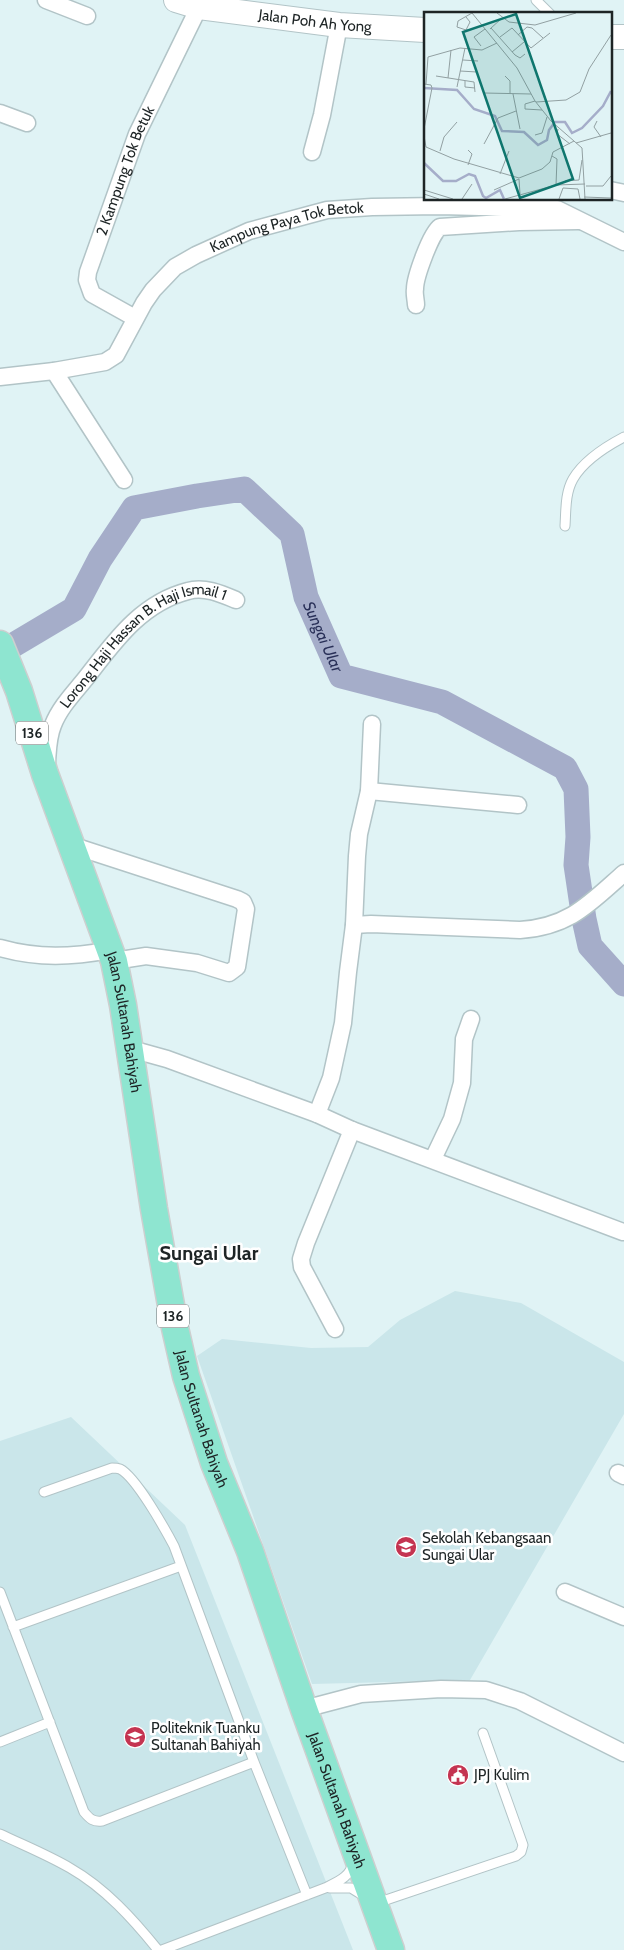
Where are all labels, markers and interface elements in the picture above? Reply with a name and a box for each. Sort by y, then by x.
street label: Jalan Poh Ah Yong [256,6,373,36]
inset map [424,12,612,200]
street label: 2 Kampung Tok Betuk [93,103,158,238]
street label: Kampung Paya Tok Betok [207,199,365,257]
street label: Lorong Haji Hassan B. Haji Ismail 1 [56,580,229,712]
water label: Sungai Ular [300,598,348,676]
road number: 136 [16,721,48,744]
street label: Jalan Sultanah Bahiyah [102,948,145,1094]
district label: Sungai Ular [160,1241,259,1265]
road number: 136 [157,1304,189,1328]
street label: Jalan Sultanah Bahiyah [171,1348,232,1490]
place label: Sekolah Kebangsaan Sungai Ular [422,1529,551,1564]
school or university icon: Sekolah Kebangsaan Sungai Ular [394,1535,418,1559]
place label: Politeknik Tuanku Sultanah Bahiyah [151,1719,261,1754]
school or university icon: Politeknik Tuanku Sultanah Bahiyah [123,1725,147,1749]
street label: Jalan Sultanah Bahiyah [304,1729,370,1871]
public building icon: JPJ Kulim [446,1763,470,1787]
place label: JPJ Kulim [473,1766,529,1784]

